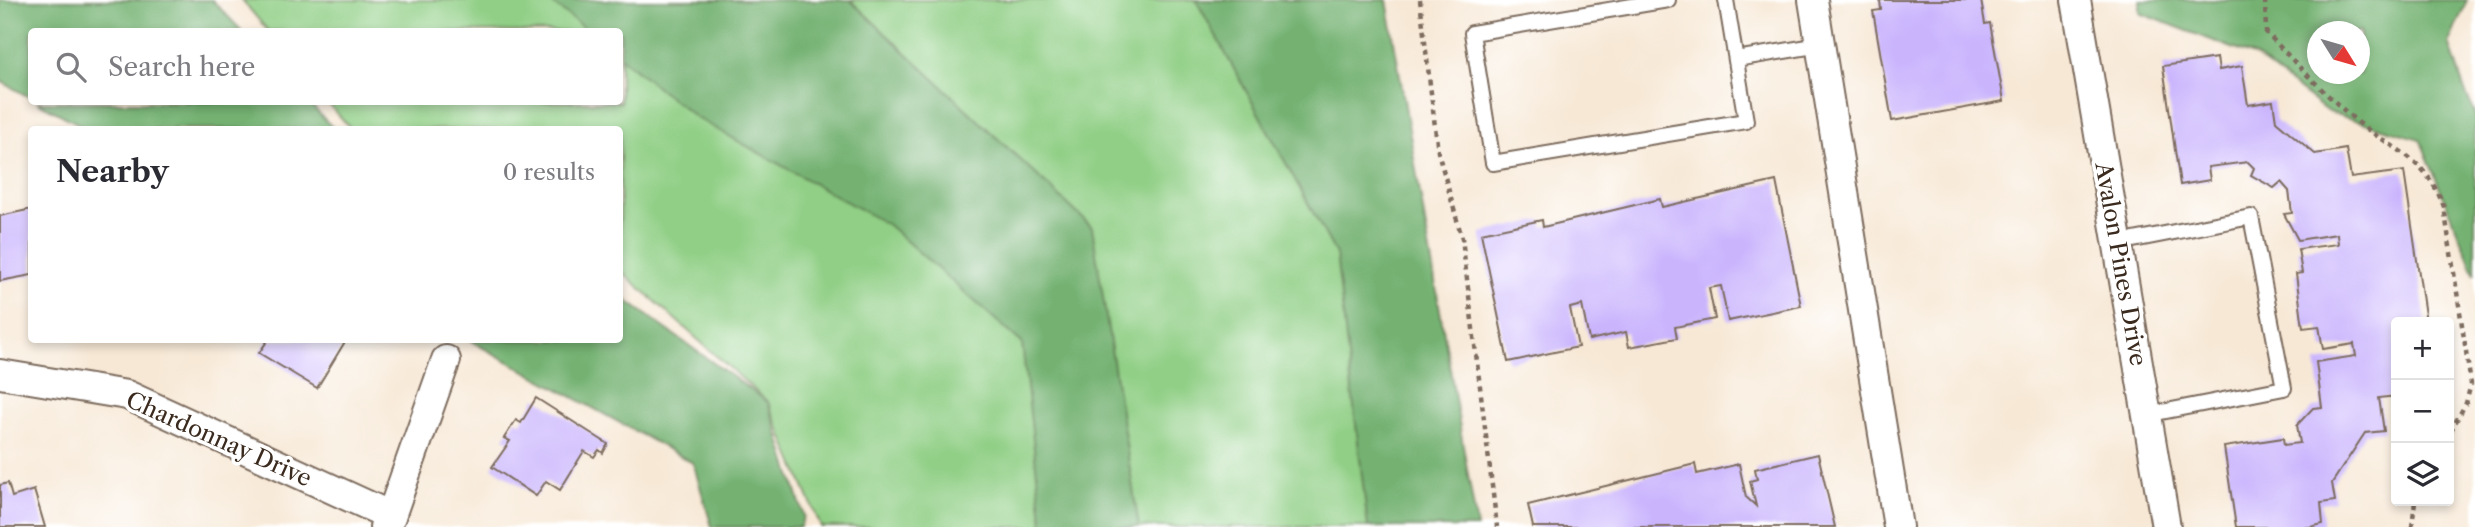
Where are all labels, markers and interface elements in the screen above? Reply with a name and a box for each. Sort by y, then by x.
north arrow [2307,21,2370,84]
search box [28,28,623,105]
icon: search [52,48,90,86]
text: Search here [108,51,255,83]
text: Nearby [56,153,169,190]
text: 0 results [503,158,595,186]
street label: Avalon Pines Drive [2089,159,2153,368]
map controls [2391,317,2454,506]
button: + [2391,317,2454,380]
button: − [2391,380,2454,443]
street label: Chardonnay Drive [122,386,316,492]
button: layers [2391,443,2454,506]

